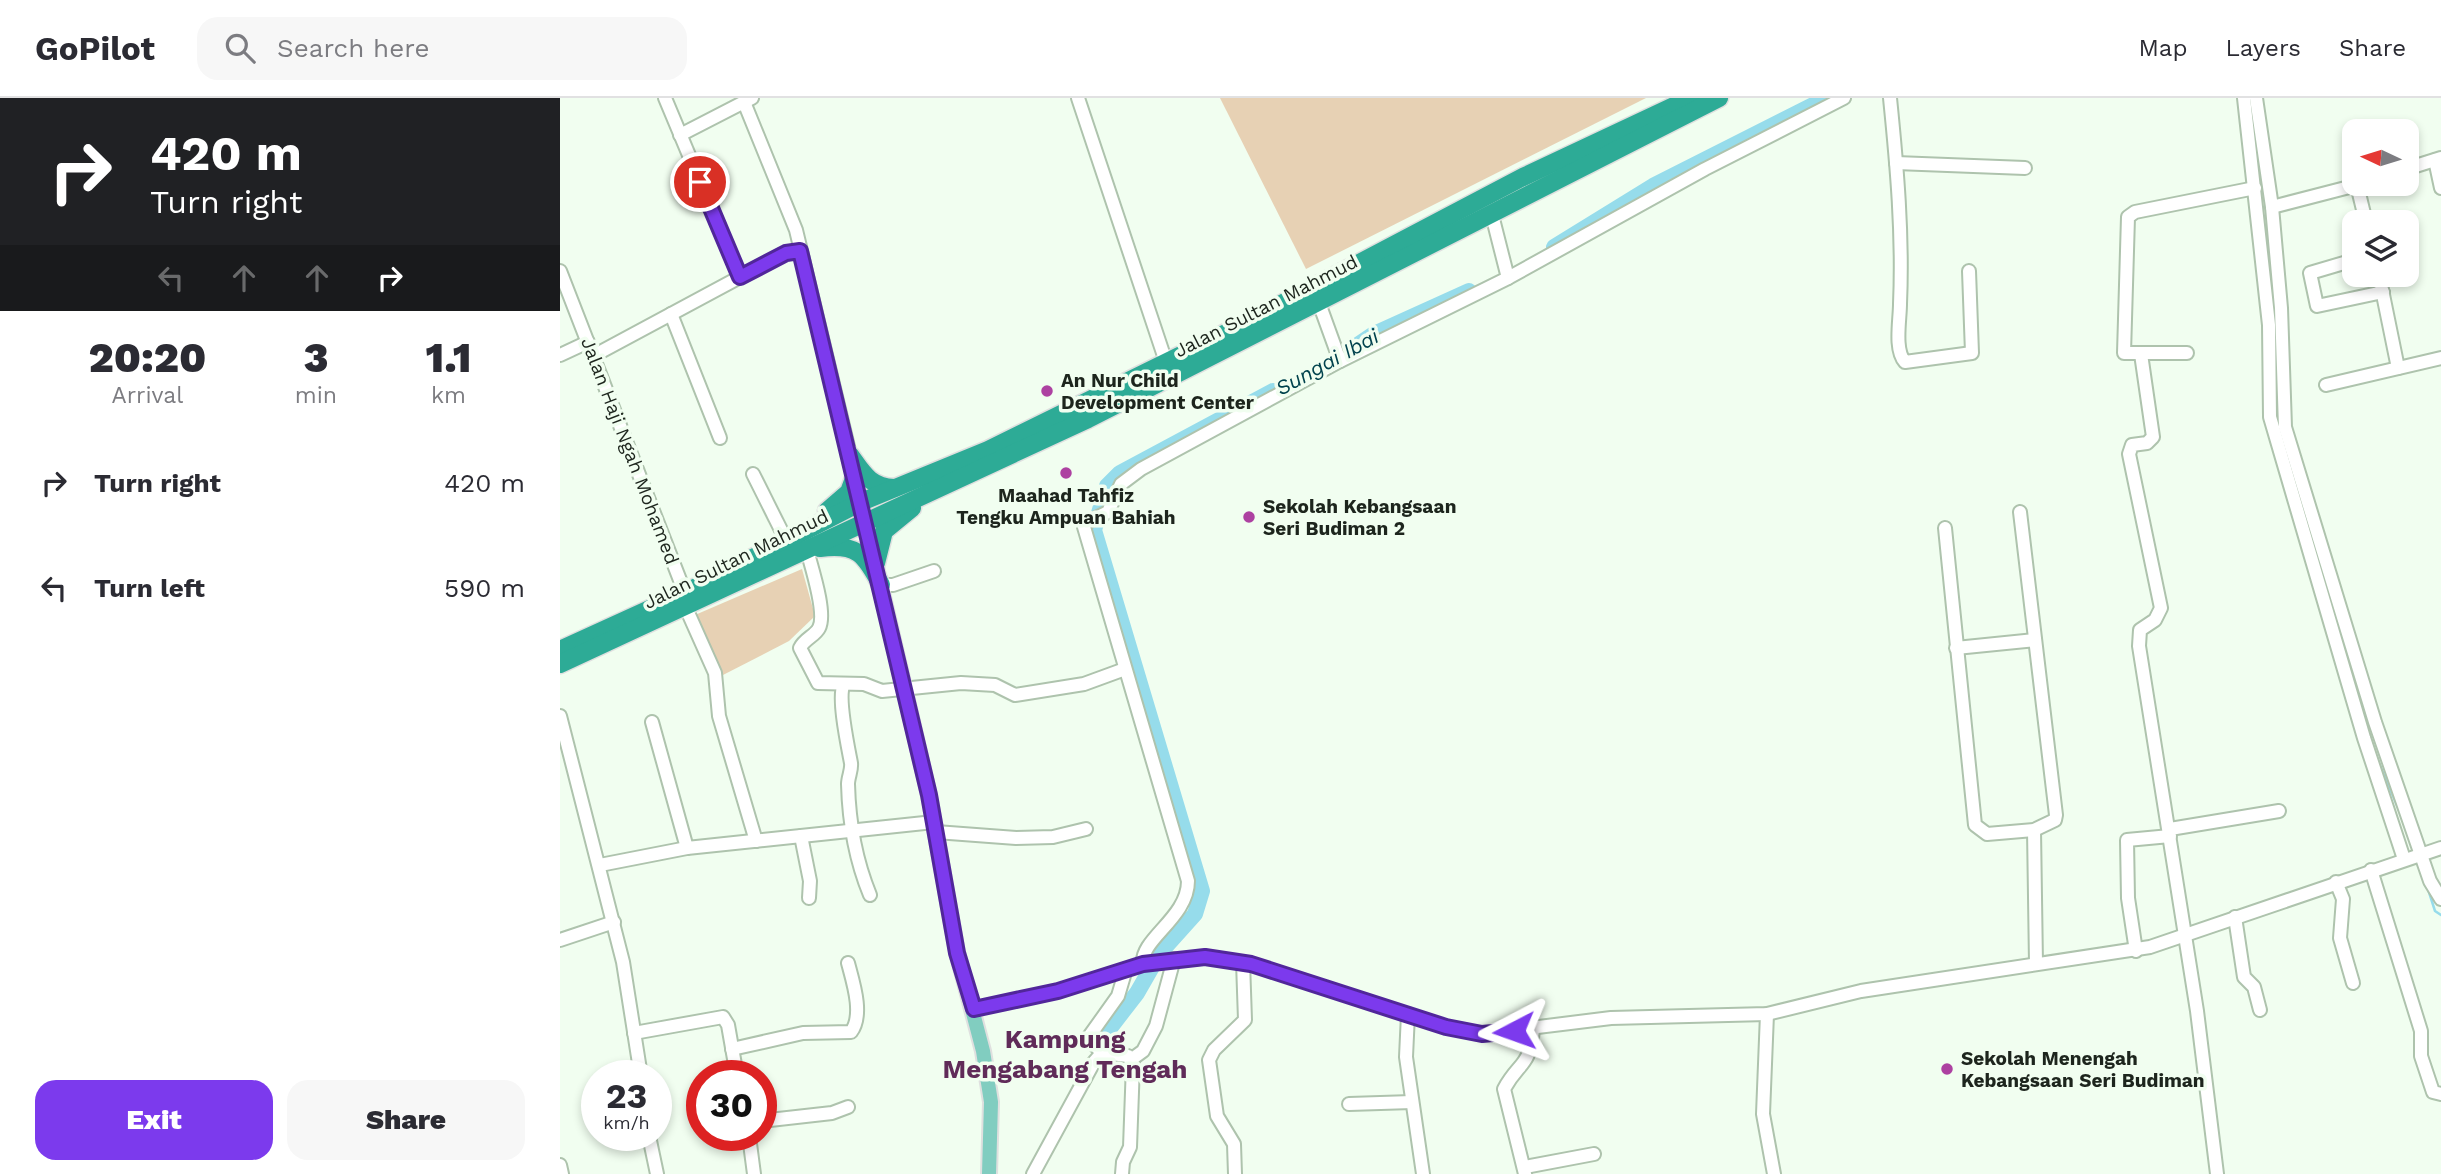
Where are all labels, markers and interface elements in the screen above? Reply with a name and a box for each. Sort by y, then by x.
search box [197,17,687,80]
text: GoPilot [35,29,155,68]
icon: search [221,29,259,67]
text: Search here [277,33,429,63]
text: Map [2139,34,2187,62]
text: Layers [2225,34,2301,62]
text: Share [2339,34,2406,62]
north arrow [2342,119,2418,196]
map controls [2342,119,2419,287]
text: 420 m [150,124,302,182]
icon: right [35,126,126,217]
pin [670,152,730,212]
icon: arrive [681,163,719,201]
text: Turn right [150,183,302,221]
button: layers [2342,210,2419,287]
street label: Jalan Sultan Mahmud [1171,250,1361,362]
icon: left [152,259,190,297]
icon: ahead [225,259,263,297]
icon: ahead [298,259,336,297]
icon: right [371,259,409,297]
water label: Sungai Ibai [1271,323,1383,401]
text: 20:20 [88,333,206,382]
text: 3 [303,333,328,382]
text: 1.1 [426,333,472,382]
street label: Jalan Haji Ngah Mohamed [576,334,684,568]
place label: An Nur Child Development Center [1061,369,1255,414]
text: Arrival [112,382,183,409]
text: min [295,382,337,409]
text: km [431,382,466,409]
marker: An Nur Child Development Center [1039,383,1055,399]
icon: right [35,464,73,502]
marker: Maahad Tahfiz Tengku Ampuan Bahiah [1058,465,1074,481]
text: Turn right [94,468,221,498]
text: 420 m [444,468,525,498]
place label: Maahad Tahfiz Tengku Ampuan Bahiah [956,484,1176,529]
place label: Sekolah Kebangsaan Seri Budiman 2 [1263,495,1456,540]
street label: Jalan Sultan Mahmud [640,504,832,614]
marker: Sekolah Kebangsaan Seri Budiman 2 [1241,509,1257,525]
icon: left [35,569,73,607]
text: Turn left [94,573,205,603]
text: 590 m [444,573,525,603]
position arrow [1477,994,1551,1068]
district label: Kampung Mengabang Tengah [943,1024,1187,1084]
place label: Sekolah Menengah Kebangsaan Seri Budiman [1961,1047,2205,1092]
speed limit sign: 30 [686,1060,777,1151]
marker: Sekolah Menengah Kebangsaan Seri Budiman [1939,1061,1955,1077]
text: 23 [606,1075,647,1117]
button: Exit [35,1080,273,1160]
button: Share [287,1080,525,1160]
text: km/h [603,1112,650,1133]

